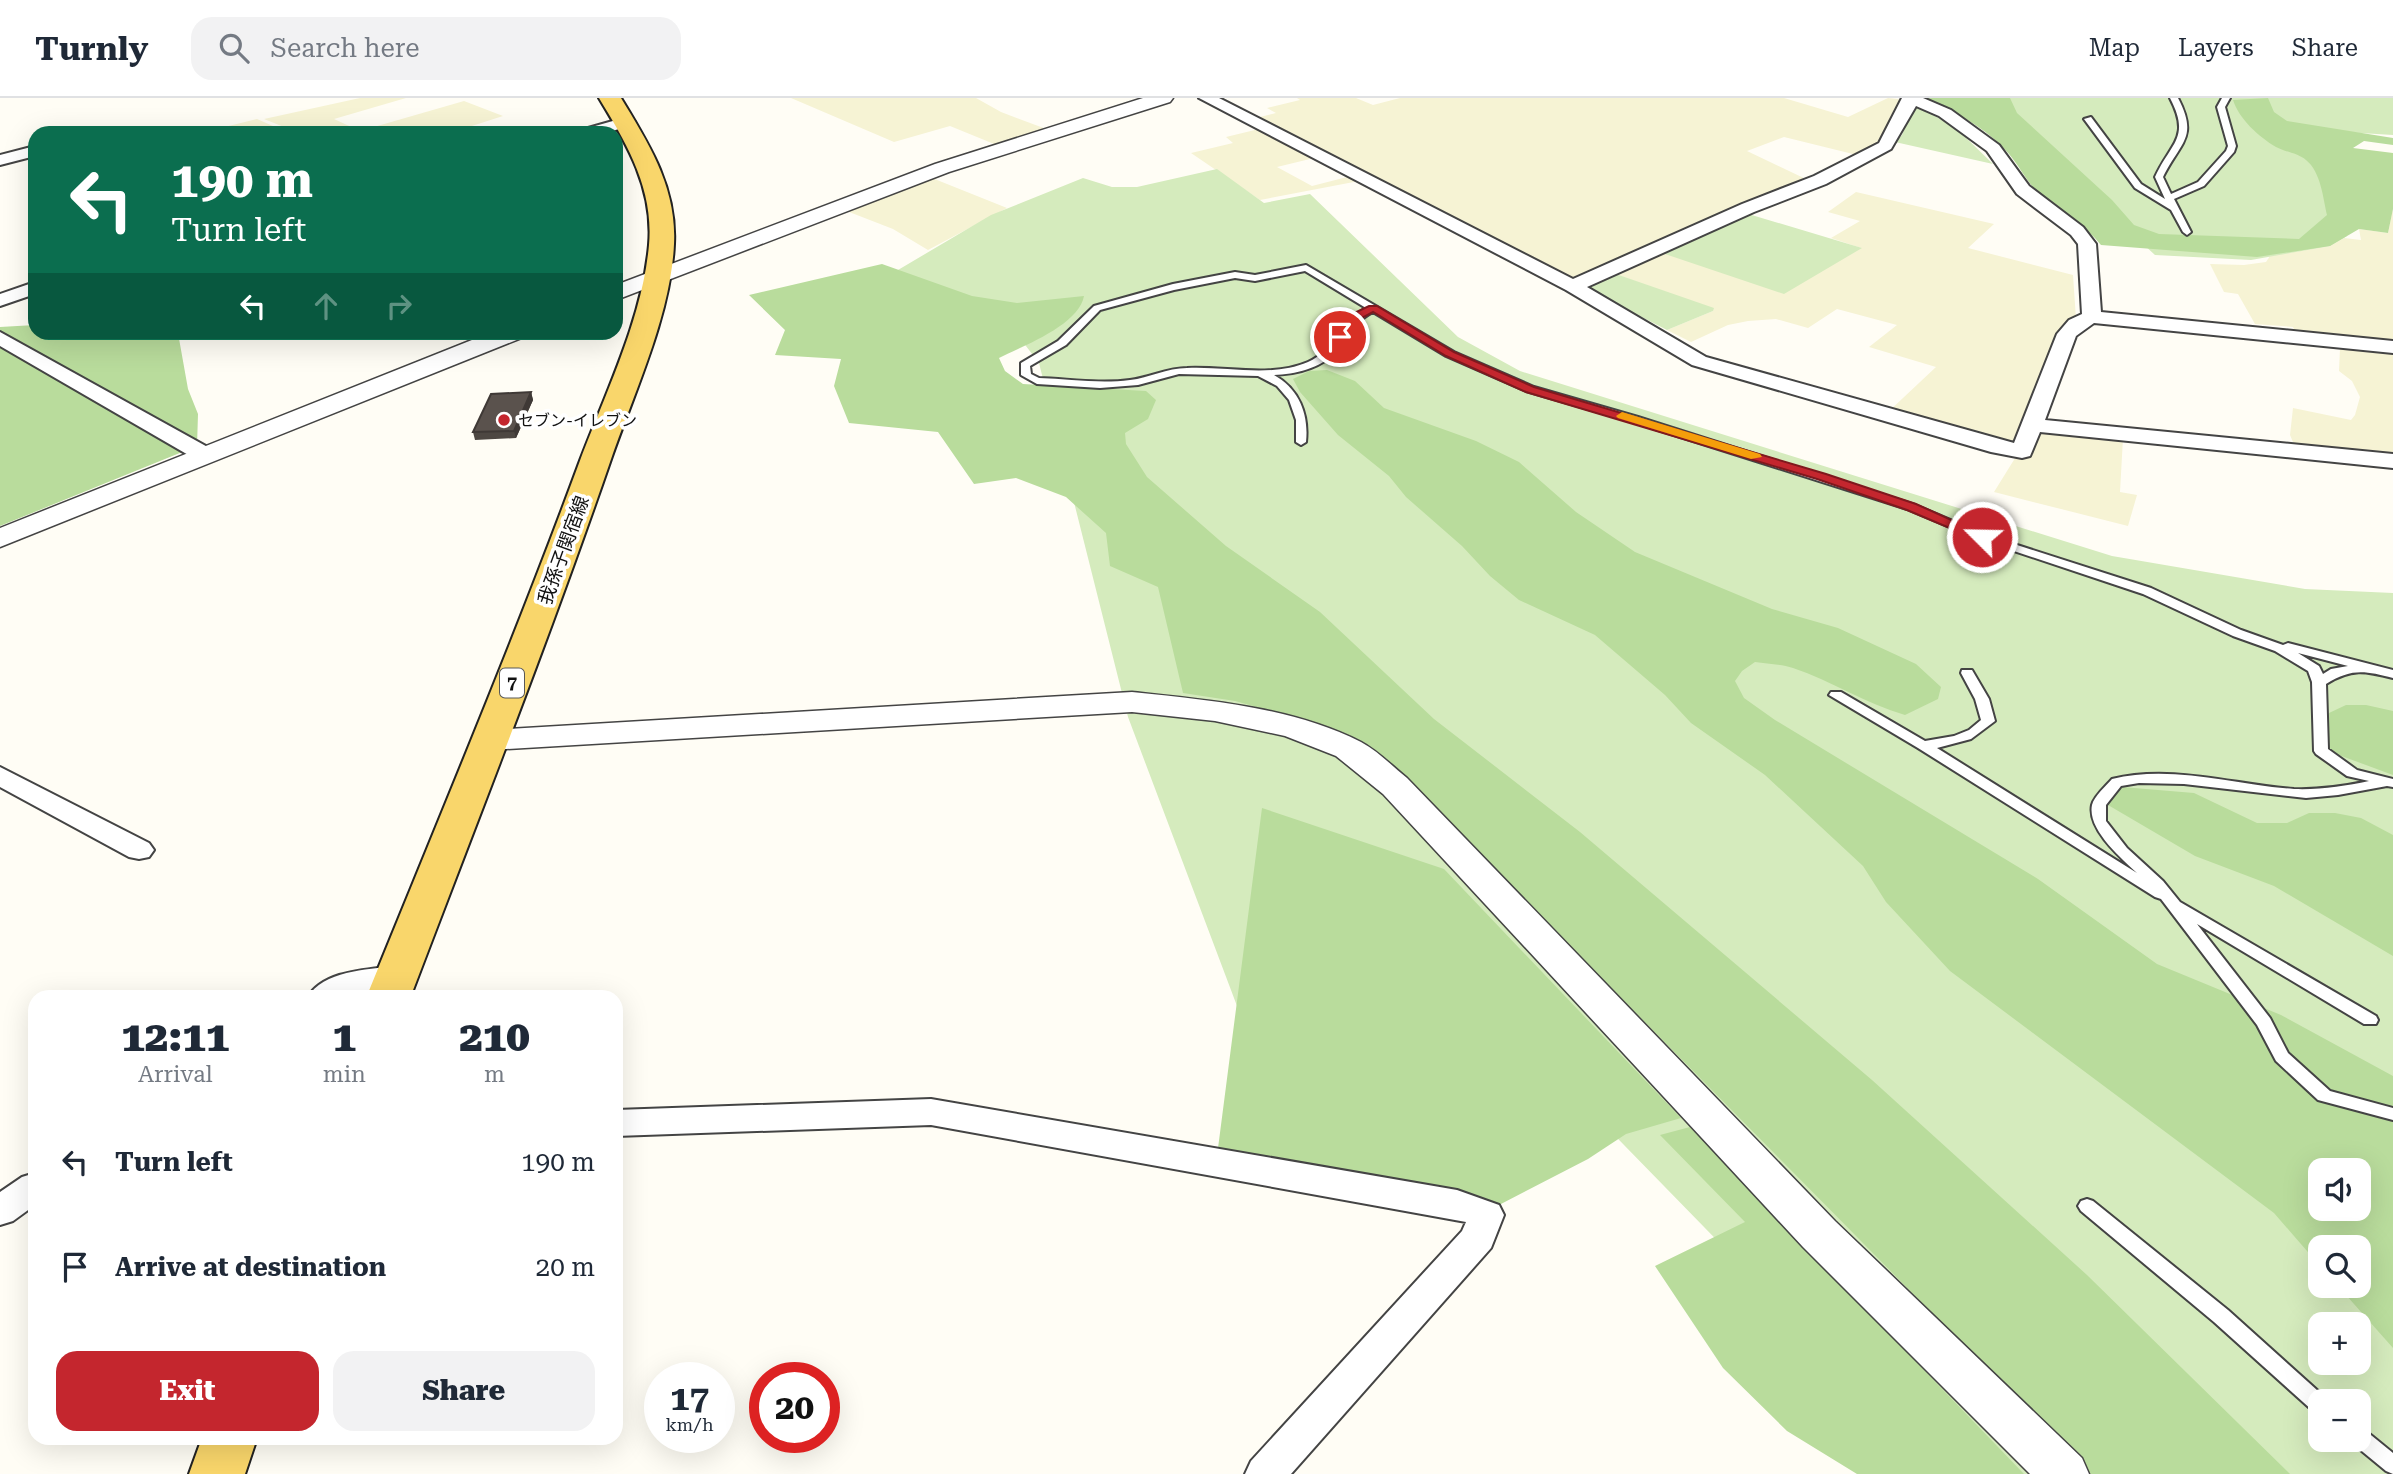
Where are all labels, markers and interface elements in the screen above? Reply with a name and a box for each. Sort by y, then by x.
search box [191,17,681,80]
text: Turnly [35,29,149,68]
icon: search [215,29,253,67]
text: Search here [271,33,419,63]
text: Map [2089,34,2140,62]
text: Layers [2178,34,2254,62]
text: Share [2292,34,2358,62]
text: 190 m [171,152,313,209]
icon: left [56,154,147,245]
text: Turn left [171,211,306,249]
icon: left [234,287,272,325]
icon: ahead [307,287,345,325]
icon: right [380,287,418,325]
pin [1310,307,1370,367]
icon: arrive [1321,318,1359,356]
place label: セブン-イレブン [518,411,637,430]
marker: セブン-イレブン [496,412,512,428]
street label: 我孫子関宿線 [533,493,594,608]
position arrow [1945,500,2019,574]
road number: 7 [500,668,524,698]
text: 12:11 [121,1012,229,1061]
text: 1 [332,1012,356,1061]
text: 210 [459,1012,530,1061]
text: Arrival [138,1061,213,1088]
text: min [323,1061,366,1088]
text: m [484,1061,505,1088]
icon: left [56,1143,94,1181]
text: Turn left [115,1147,233,1177]
text: 190 m [521,1147,595,1177]
map controls [2308,1158,2371,1452]
button: sound [2308,1158,2371,1221]
button: search [2308,1235,2371,1298]
icon: arrive [56,1248,94,1286]
text: Arrive at destination [115,1252,386,1282]
text: 20 m [536,1252,595,1282]
button: + [2308,1312,2371,1375]
button: Exit [56,1351,319,1431]
button: Share [333,1351,595,1431]
speed limit sign: 20 [749,1362,840,1453]
text: 17 [670,1378,709,1419]
button: − [2308,1389,2371,1452]
text: km/h [665,1414,714,1435]

